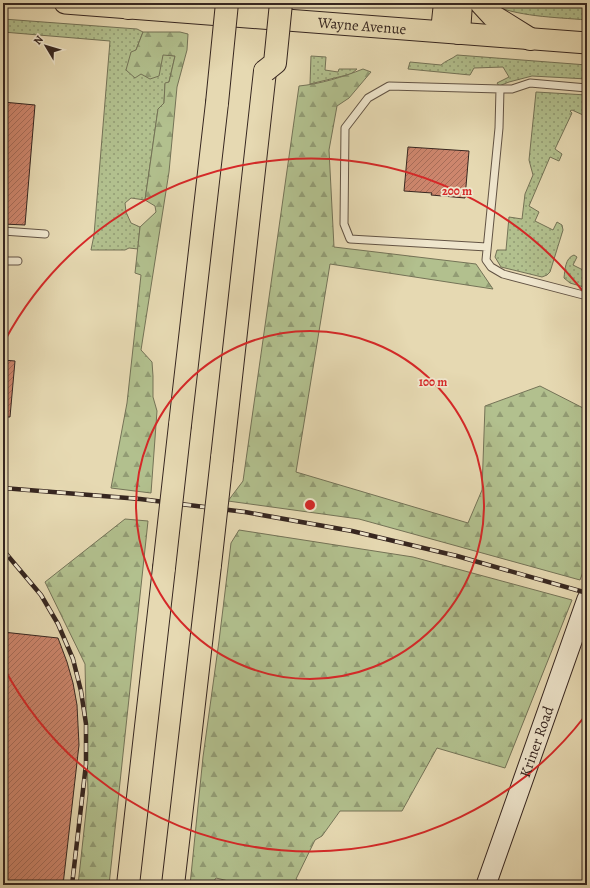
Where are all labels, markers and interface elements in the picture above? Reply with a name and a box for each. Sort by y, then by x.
street label: Wayne Avenue [316,12,407,39]
north arrow [26,26,66,66]
text: N [30,32,47,48]
text: 200 m [442,183,472,199]
text: 100 m [419,374,447,390]
centre of rings [303,498,317,512]
street label: Kriner Road [515,702,559,780]

